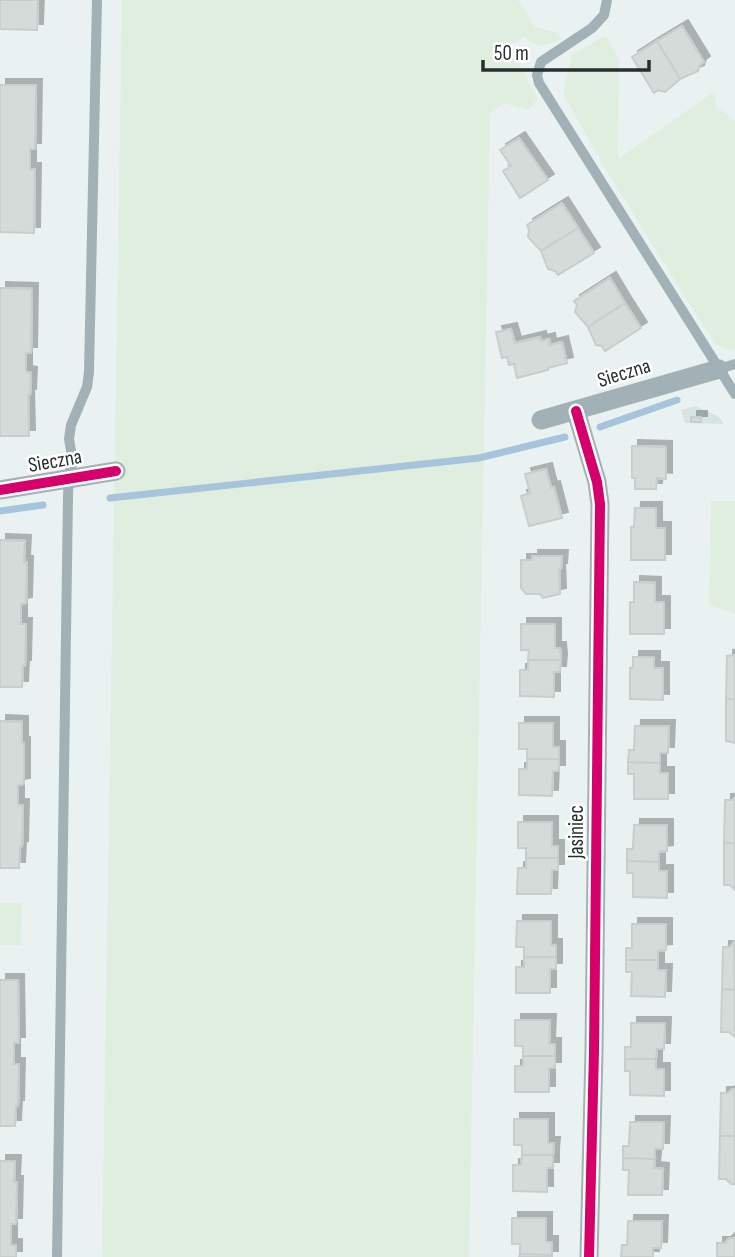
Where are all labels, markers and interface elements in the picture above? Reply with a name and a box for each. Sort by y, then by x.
scale bar [483,28,649,72]
text: 50 m [494,41,529,66]
street label: Sieczna [594,353,654,393]
street label: Sieczna [26,444,84,478]
street label: Jasiniec [564,805,589,860]

